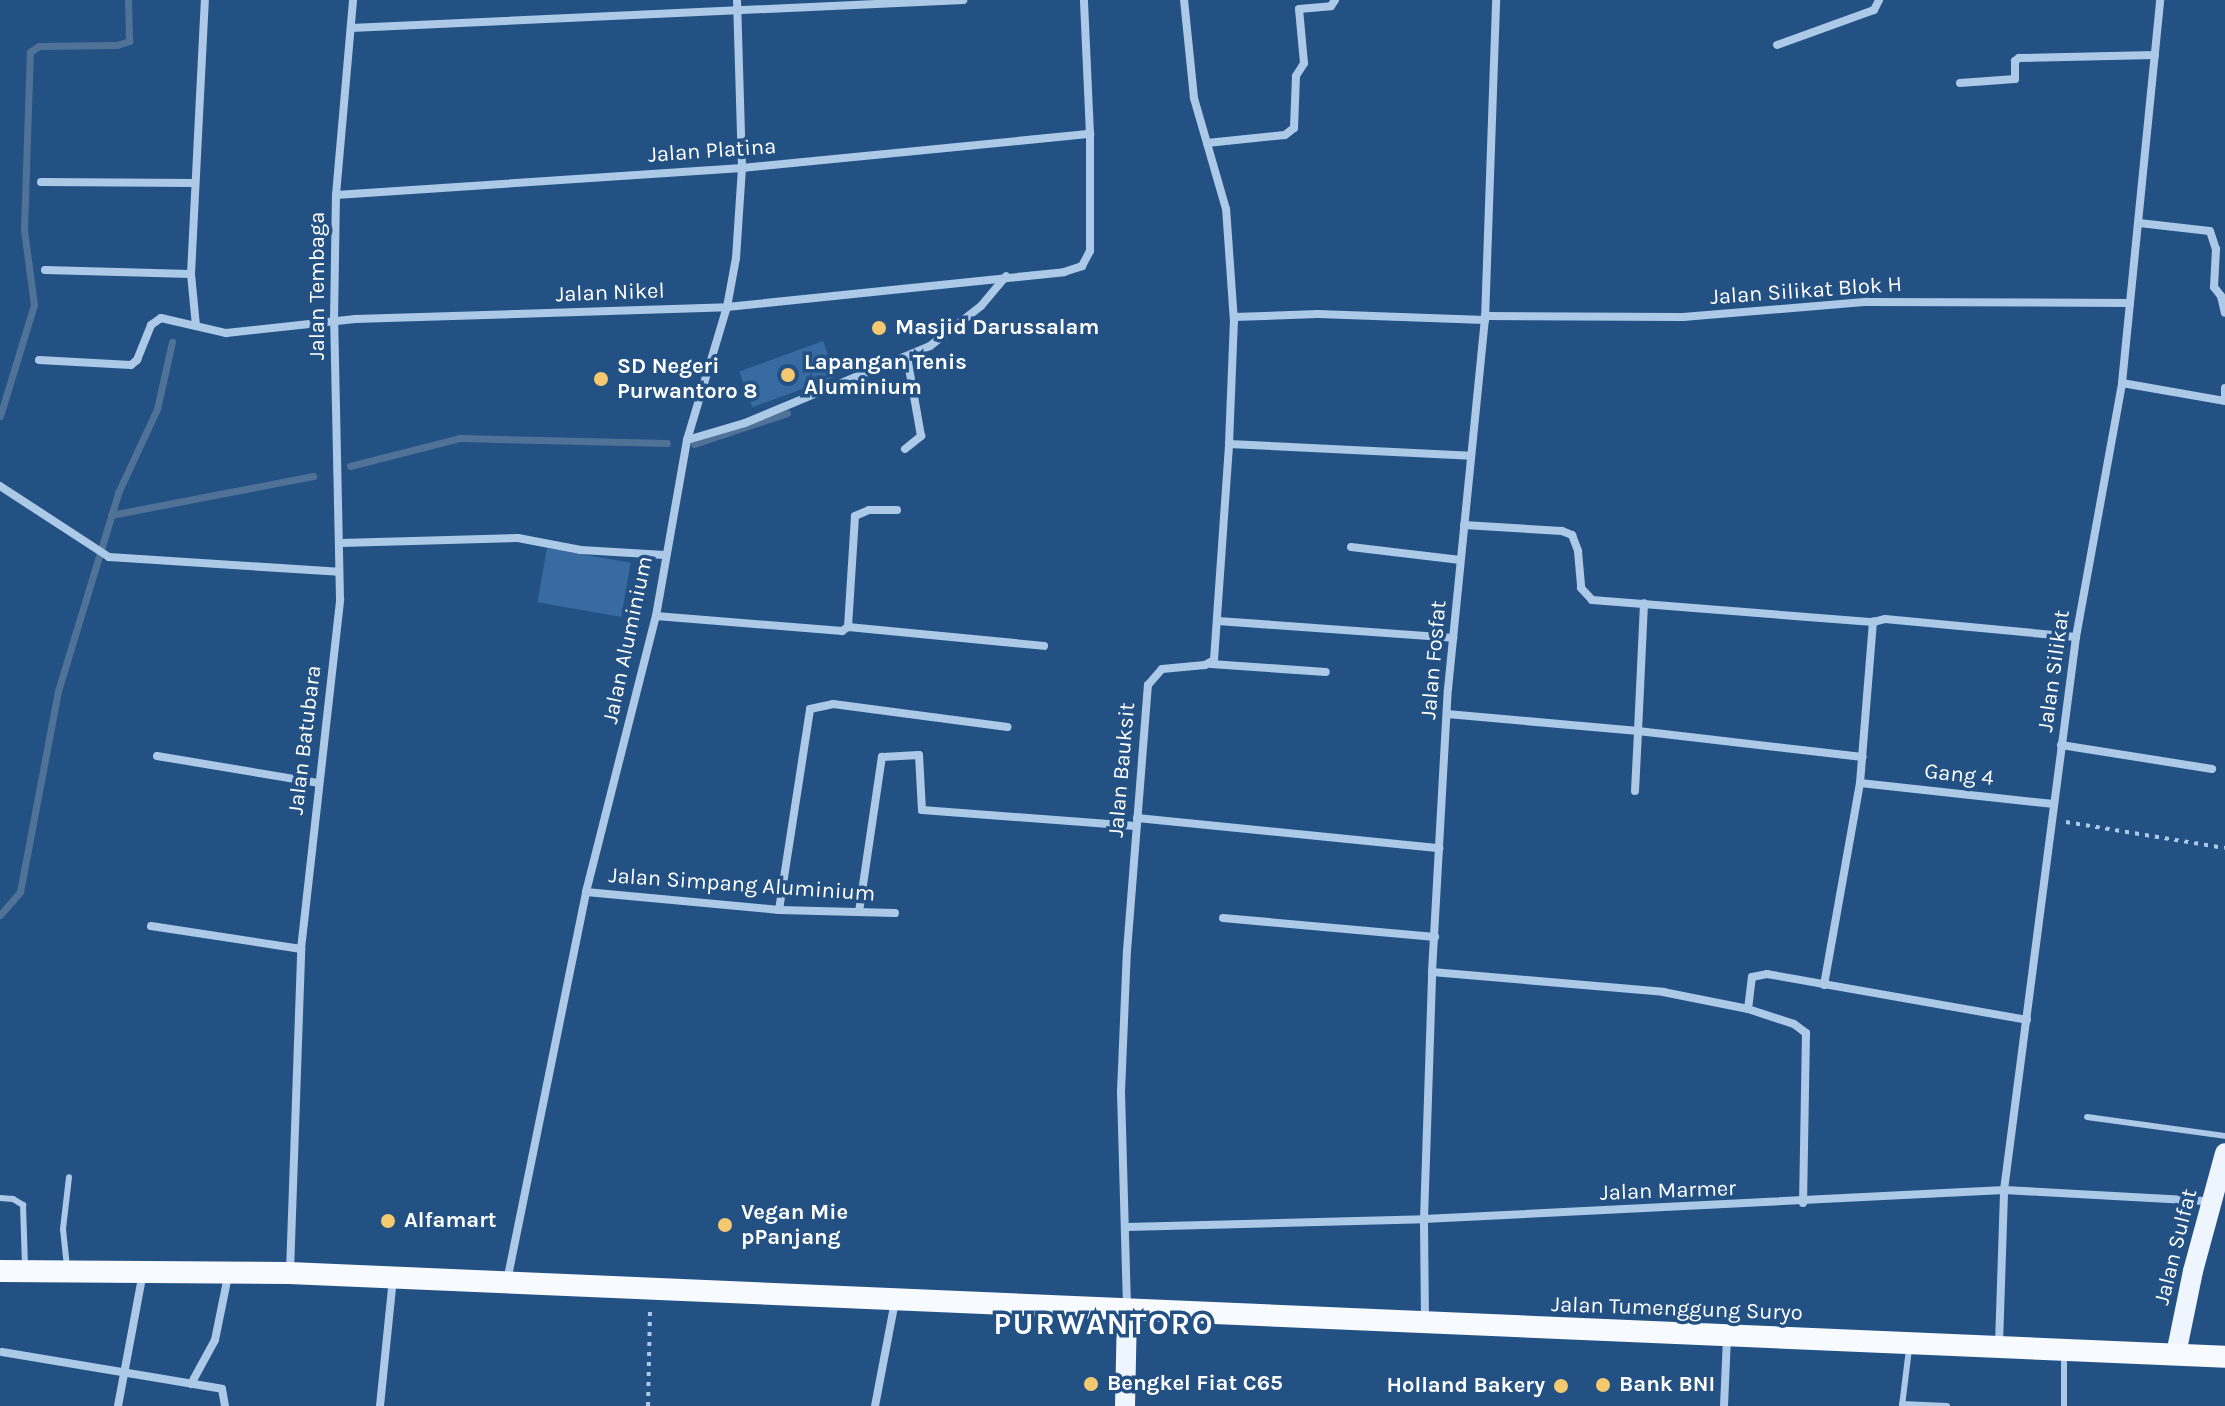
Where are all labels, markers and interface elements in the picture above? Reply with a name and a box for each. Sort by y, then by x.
street label: Jalan Platina [647,133,777,169]
street label: Jalan Tembaga [305,212,331,360]
street label: Jalan Silikat Blok H [1709,271,1903,311]
street label: Jalan Nikel [555,278,665,308]
place label: Masjid Darussalam [895,315,1099,341]
marker: Masjid Darussalam [870,319,888,337]
place label: Lapangan Tenis Aluminium [804,349,967,400]
place label: SD Negeri Purwantoro 8 [617,353,757,404]
marker: Lapangan Tenis Aluminium [779,366,797,384]
marker: SD Negeri Purwantoro 8 [592,370,610,388]
street label: Jalan Aluminium [597,554,659,726]
street label: Jalan Fosfat [1416,599,1452,721]
street label: Jalan Silikat [2032,608,2076,734]
street label: Jalan Batubara [283,664,327,816]
street label: Jalan Bauksit [1103,701,1141,839]
street label: Gang 4 [1923,758,1995,792]
street label: Jalan Simpang Aluminium [608,863,876,907]
street label: Jalan Marmer [1599,1175,1737,1207]
street label: Jalan Sulfat [2149,1186,2203,1308]
place label: Vegan Mie pPanjang [741,1199,848,1250]
place label: Alfamart [404,1208,496,1234]
marker: Alfamart [379,1212,397,1230]
marker: Vegan Mie pPanjang [716,1216,734,1234]
street label: Jalan Tumenggung Suryo [1551,1291,1803,1327]
district label: PURWANTORO [993,1306,1215,1342]
place label: Bengkel Fiat C65 [1107,1371,1283,1397]
place label: Bank BNI [1619,1372,1715,1398]
place label: Holland Bakery [1386,1373,1545,1399]
marker: Bengkel Fiat C65 [1082,1375,1100,1393]
marker: Bank BNI [1594,1376,1612,1394]
marker: Holland Bakery [1552,1377,1570,1395]

